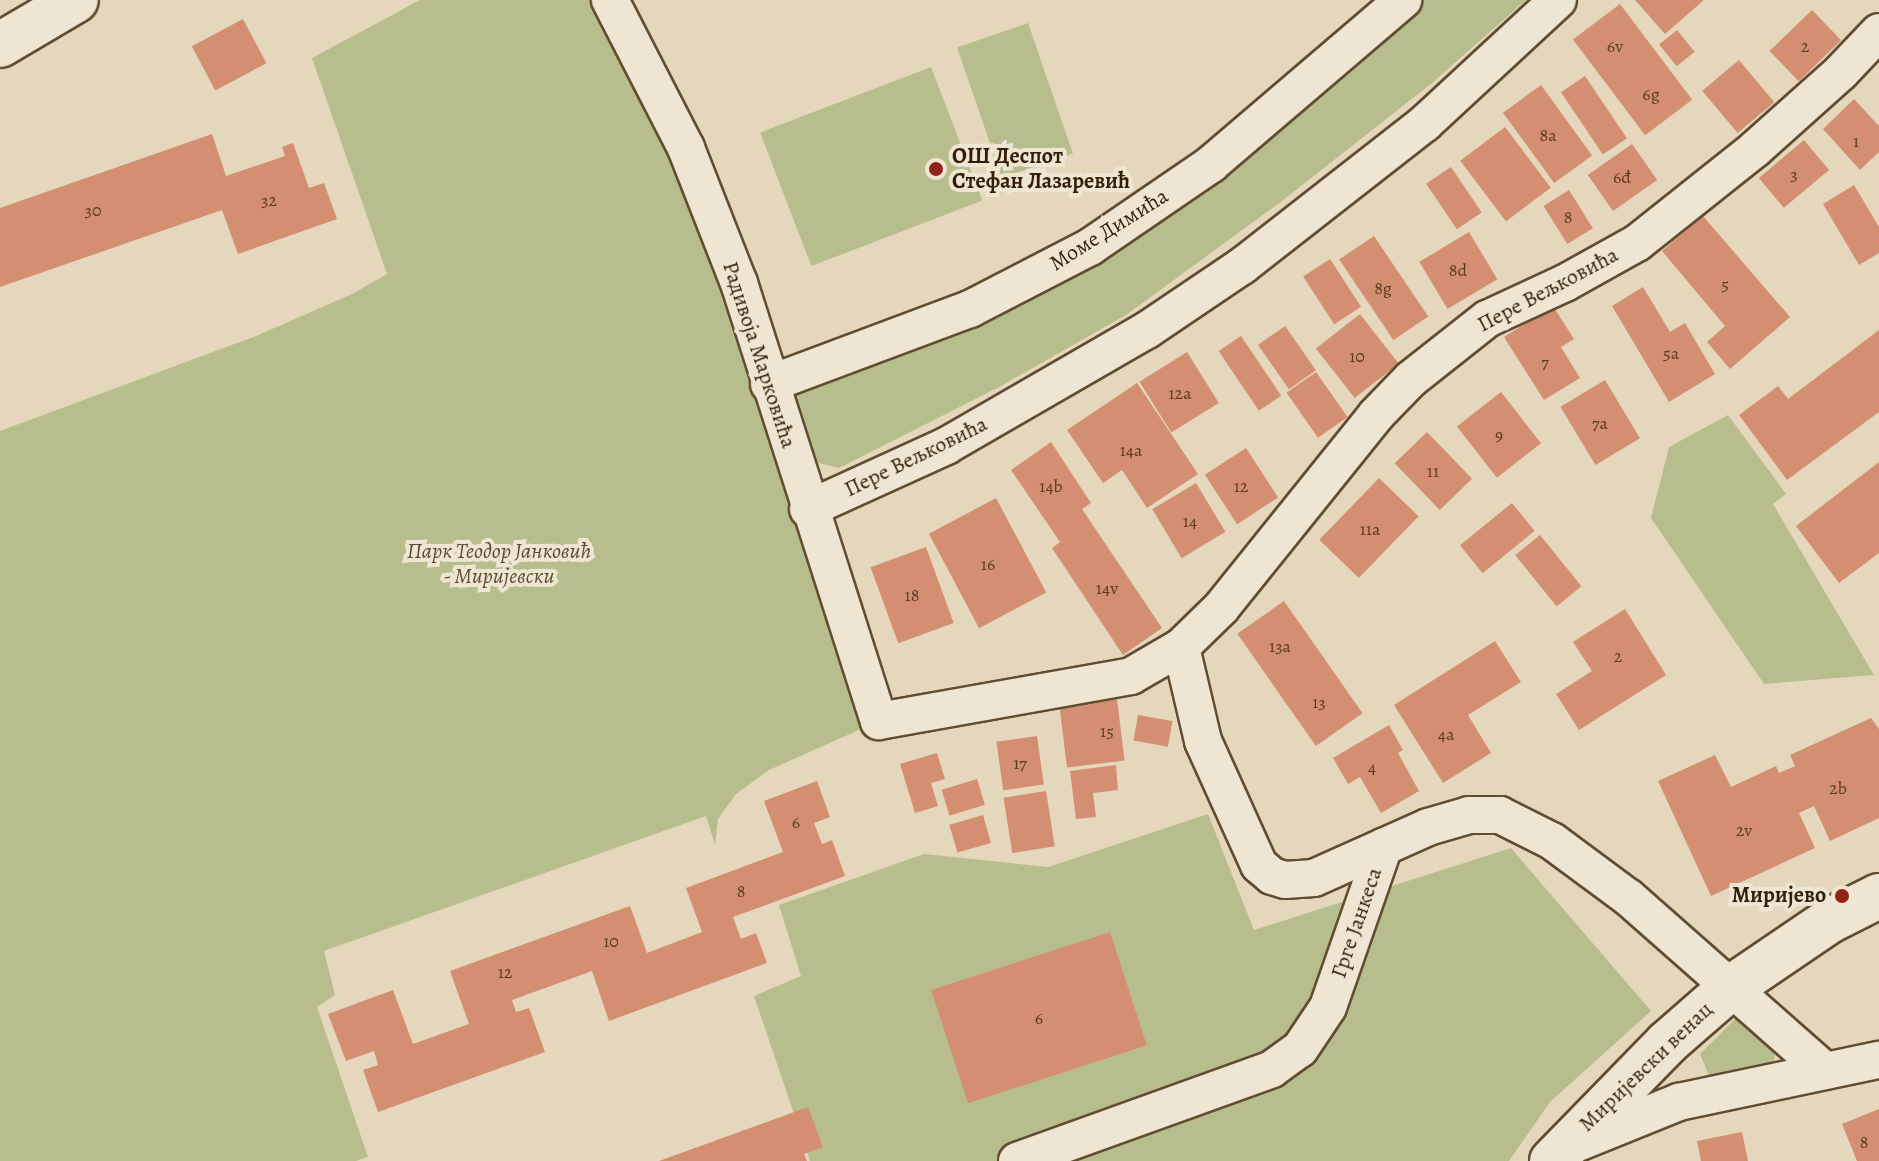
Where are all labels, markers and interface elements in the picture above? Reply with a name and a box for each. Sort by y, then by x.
house number: 6v [1607,35,1623,57]
house number: 2 [1801,35,1809,57]
house number: 6g [1642,83,1660,105]
house number: 8a [1539,124,1557,146]
house number: 1 [1853,130,1859,152]
place label: ОШ Деспот Стефан Лазаревић [952,143,1130,194]
marker: ОШ Деспот Стефан Лазаревић [927,160,945,178]
house number: 3 [1790,163,1798,185]
house number: 6đ [1613,166,1631,188]
street label: Моме Димића [1045,183,1173,277]
house number: 32 [261,189,277,211]
house number: 30 [84,199,102,221]
house number: 8 [1564,206,1572,228]
street label: Пере Вељковића [1473,242,1623,338]
street label: Радивоја Марковића [716,258,802,452]
house number: 8d [1449,259,1467,281]
house number: 5 [1721,273,1729,295]
house number: 8g [1374,277,1392,299]
house number: 5a [1663,342,1679,364]
house number: 10 [1349,345,1365,367]
house number: 7 [1541,351,1549,373]
house number: 12a [1168,382,1192,404]
street label: Пере Вељковића [840,411,992,503]
house number: 7a [1592,412,1608,434]
house number: 9 [1495,424,1503,446]
house number: 14a [1120,439,1142,461]
house number: 11 [1427,460,1439,482]
house number: 14b [1039,475,1063,497]
house number: 12 [1234,475,1248,497]
house number: 14 [1183,510,1197,532]
house number: 11a [1360,518,1380,540]
park label: Парк Теодор Јанковић - Миријевски [407,538,591,590]
house number: 16 [981,553,995,575]
house number: 14v [1096,577,1118,599]
house number: 18 [905,584,919,606]
house number: 13a [1269,635,1291,657]
house number: 2 [1614,645,1622,667]
house number: 13 [1312,691,1326,713]
house number: 15 [1100,720,1114,742]
house number: 4a [1438,723,1454,745]
house number: 17 [1013,752,1027,774]
house number: 4 [1368,756,1376,778]
house number: 2b [1829,777,1847,799]
house number: 6 [792,811,800,833]
house number: 2v [1736,819,1752,841]
street label: Грге Јанкеса [1326,864,1388,982]
house number: 8 [737,880,745,902]
place label: Миријево [1732,883,1826,909]
marker: Миријево [1833,887,1851,905]
house number: 10 [603,930,619,952]
house number: 12 [498,961,512,983]
street label: Миријевски венац [1574,997,1718,1137]
house number: 6 [1035,1007,1043,1029]
house number: 8 [1860,1131,1868,1153]

